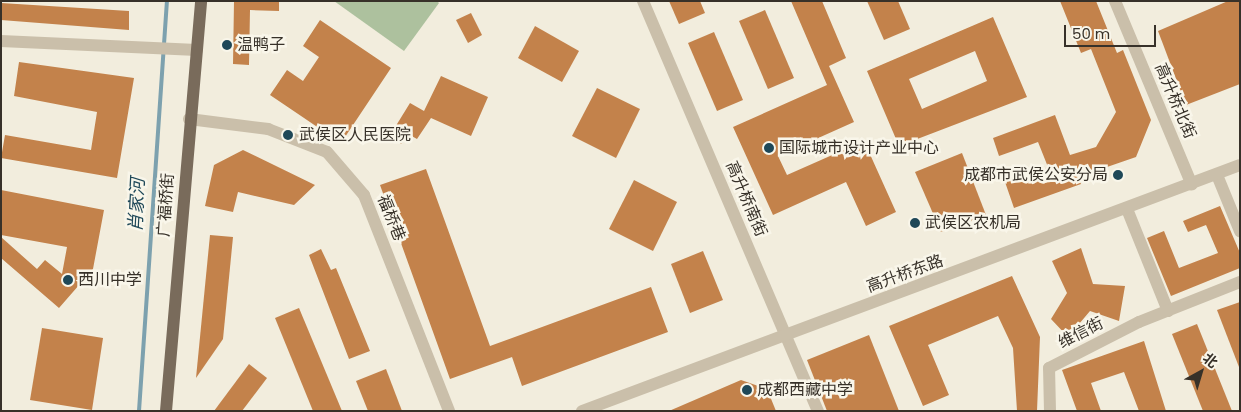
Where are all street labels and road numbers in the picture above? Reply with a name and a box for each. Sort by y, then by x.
street label: 高升桥北街 [1151,60,1199,142]
street label: 高升桥南街 [722,158,770,240]
street label: 广福桥街 [154,172,178,238]
street label: 福桥巷 [373,192,409,244]
street label: 高升桥东路 [864,251,946,297]
street label: 维信街 [1055,314,1107,352]

